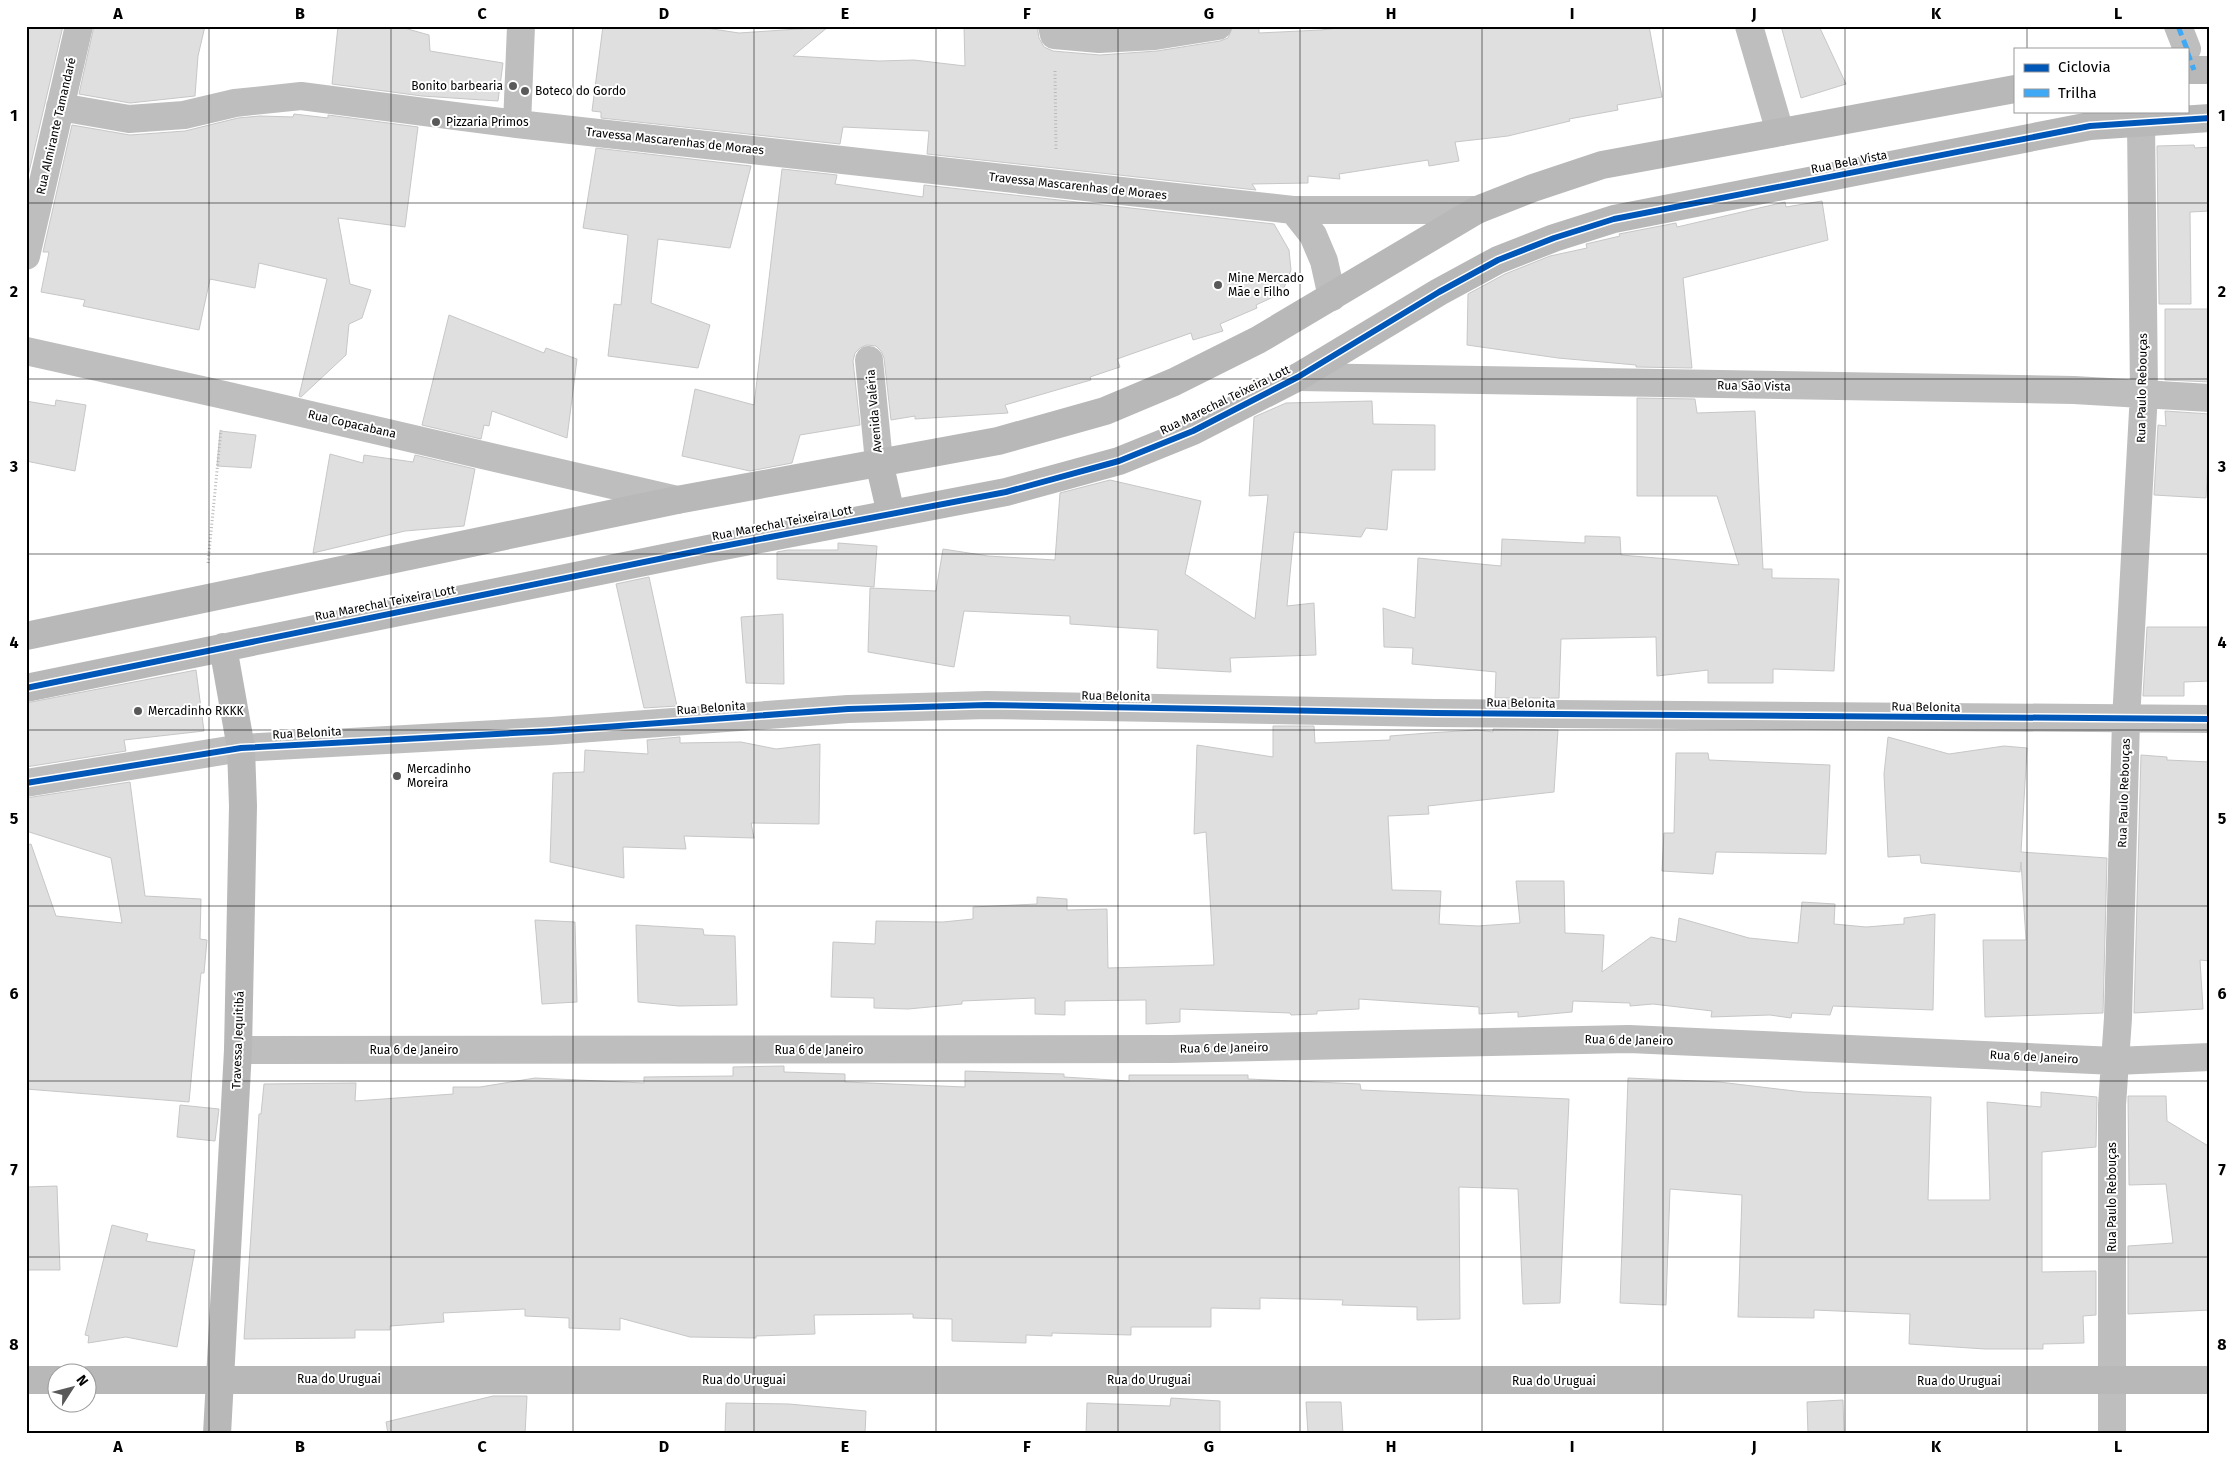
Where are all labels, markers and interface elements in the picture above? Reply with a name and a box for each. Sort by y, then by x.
text: A [112,4,123,23]
text: B [295,4,305,23]
text: C [477,4,487,23]
text: D [659,4,669,23]
text: E [841,4,849,23]
text: F [1023,4,1031,23]
text: G [1204,4,1214,23]
text: H [1386,4,1396,23]
text: I [1570,4,1574,23]
text: J [1750,4,1757,23]
text: K [1931,4,1942,23]
text: L [2114,4,2122,23]
legend [2014,48,2188,112]
street label: Rua Almirante Tamandaré [33,56,79,196]
text: Ciclovia [2058,58,2111,76]
place label: Bonito barbearia [411,79,503,93]
marker: Bonito barbearia [507,80,519,92]
place label: Boteco do Gordo [535,84,626,98]
text: Trilha [2058,84,2097,102]
marker: Boteco do Gordo [519,85,531,97]
text: 1 [10,106,18,125]
text: 1 [2218,106,2226,125]
place label: Pizzaria Primos [446,115,529,129]
marker: Pizzaria Primos [430,116,442,128]
street label: Travessa Mascarenhas de Moraes [585,125,765,157]
street label: Rua Bela Vista [1810,148,1888,176]
street label: Travessa Mascarenhas de Moraes [988,170,1168,202]
place label: Mine Mercado Mãe e Filho [1228,271,1304,299]
marker: Mine Mercado Mãe e Filho [1212,279,1224,291]
text: 2 [10,282,18,301]
text: 2 [2218,282,2226,301]
street label: Rua Paulo Rebouças [2134,333,2150,443]
street label: Rua Marechal Teixeira Lott [1158,362,1293,438]
street label: Avenida Valéria [863,369,885,453]
street label: Rua São Vista [1717,378,1791,394]
street label: Rua Copacabana [306,407,398,441]
text: 3 [9,457,18,476]
text: 3 [2217,457,2226,476]
street label: Rua Marechal Teixeira Lott [711,502,854,544]
street label: Rua Marechal Teixeira Lott [314,582,457,624]
text: 4 [9,633,19,652]
text: 4 [2217,633,2227,652]
street label: Rua Belonita [1081,688,1151,704]
street label: Rua Belonita [1486,695,1556,711]
street label: Rua Belonita [676,699,746,717]
street label: Rua Belonita [1891,699,1961,715]
place label: Mercadinho RKKK [148,704,245,718]
marker: Mercadinho RKKK [132,705,144,717]
street label: Rua Belonita [272,724,342,742]
street label: Rua Paulo Rebouças [2115,738,2133,848]
place label: Mercadinho Moreira [407,762,471,790]
marker: Mercadinho Moreira [391,770,403,782]
text: 5 [10,809,19,828]
text: 5 [2218,809,2227,828]
text: 6 [9,984,19,1003]
text: 6 [2217,984,2227,1003]
street label: Travessa Jequitibá [229,991,247,1089]
street label: Rua 6 de Janeiro [1584,1032,1674,1048]
street label: Rua 6 de Janeiro [1179,1040,1269,1056]
street label: Rua 6 de Janeiro [370,1043,458,1057]
street label: Rua 6 de Janeiro [775,1043,863,1057]
street label: Rua 6 de Janeiro [1989,1048,2079,1066]
street label: Rua Paulo Rebouças [2105,1142,2119,1252]
text: 7 [10,1160,18,1179]
text: 7 [2218,1160,2226,1179]
text: 8 [9,1335,19,1354]
text: 8 [2217,1335,2227,1354]
north arrow [48,1362,98,1412]
text: N [73,1372,92,1389]
street label: Rua do Uruguai [297,1372,381,1386]
street label: Rua do Uruguai [702,1373,786,1387]
street label: Rua do Uruguai [1107,1373,1191,1387]
street label: Rua do Uruguai [1512,1374,1596,1388]
street label: Rua do Uruguai [1917,1374,2001,1388]
text: A [112,1437,123,1456]
text: B [295,1437,305,1456]
text: C [477,1437,487,1456]
text: D [659,1437,669,1456]
text: E [841,1437,849,1456]
text: F [1023,1437,1031,1456]
text: G [1204,1437,1214,1456]
text: H [1386,1437,1396,1456]
text: I [1570,1437,1574,1456]
text: J [1750,1437,1757,1456]
text: K [1931,1437,1942,1456]
text: L [2114,1437,2122,1456]

